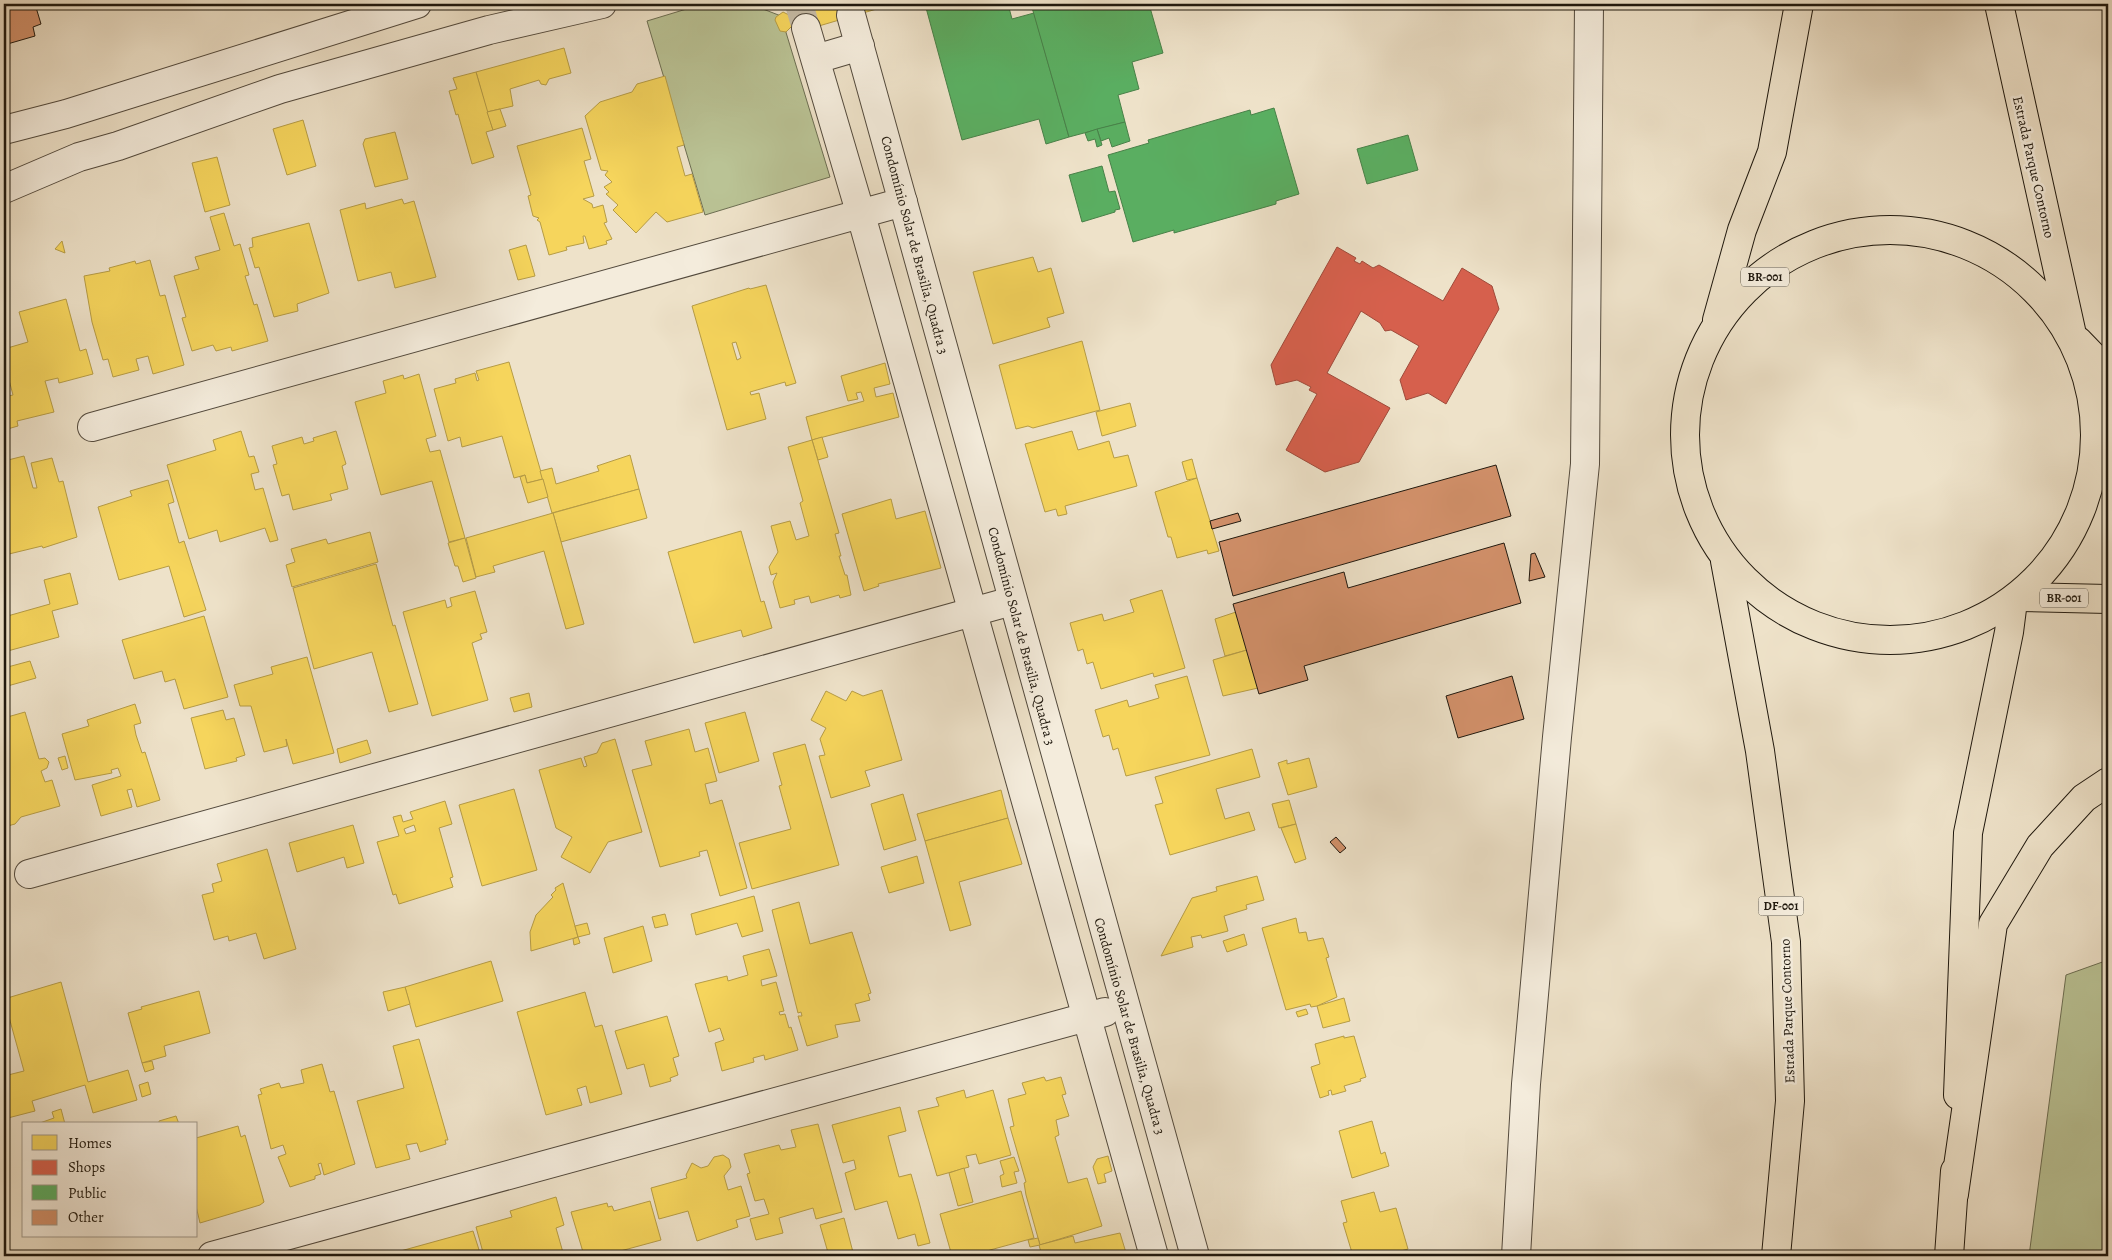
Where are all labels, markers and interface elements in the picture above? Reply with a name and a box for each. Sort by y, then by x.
street label: Estrada Parque Contorno [2008,94,2059,240]
street label: Condomínio Solar de Brasilia, Quadra 3 [876,134,953,356]
road number: BR-001 [1741,268,1789,286]
street label: Condomínio Solar de Brasilia, Quadra 3 [983,525,1060,747]
road number: BR-001 [2040,588,2088,608]
road number: DF-001 [1758,896,1804,916]
street label: Condomínio Solar de Brasilia, Quadra 3 [1089,915,1170,1137]
street label: Estrada Parque Contorno [1775,938,1800,1084]
legend [22,1122,198,1238]
text: Homes [68,1133,112,1153]
text: Shops [68,1157,105,1177]
text: Public [68,1183,106,1203]
text: Other [68,1207,104,1227]

